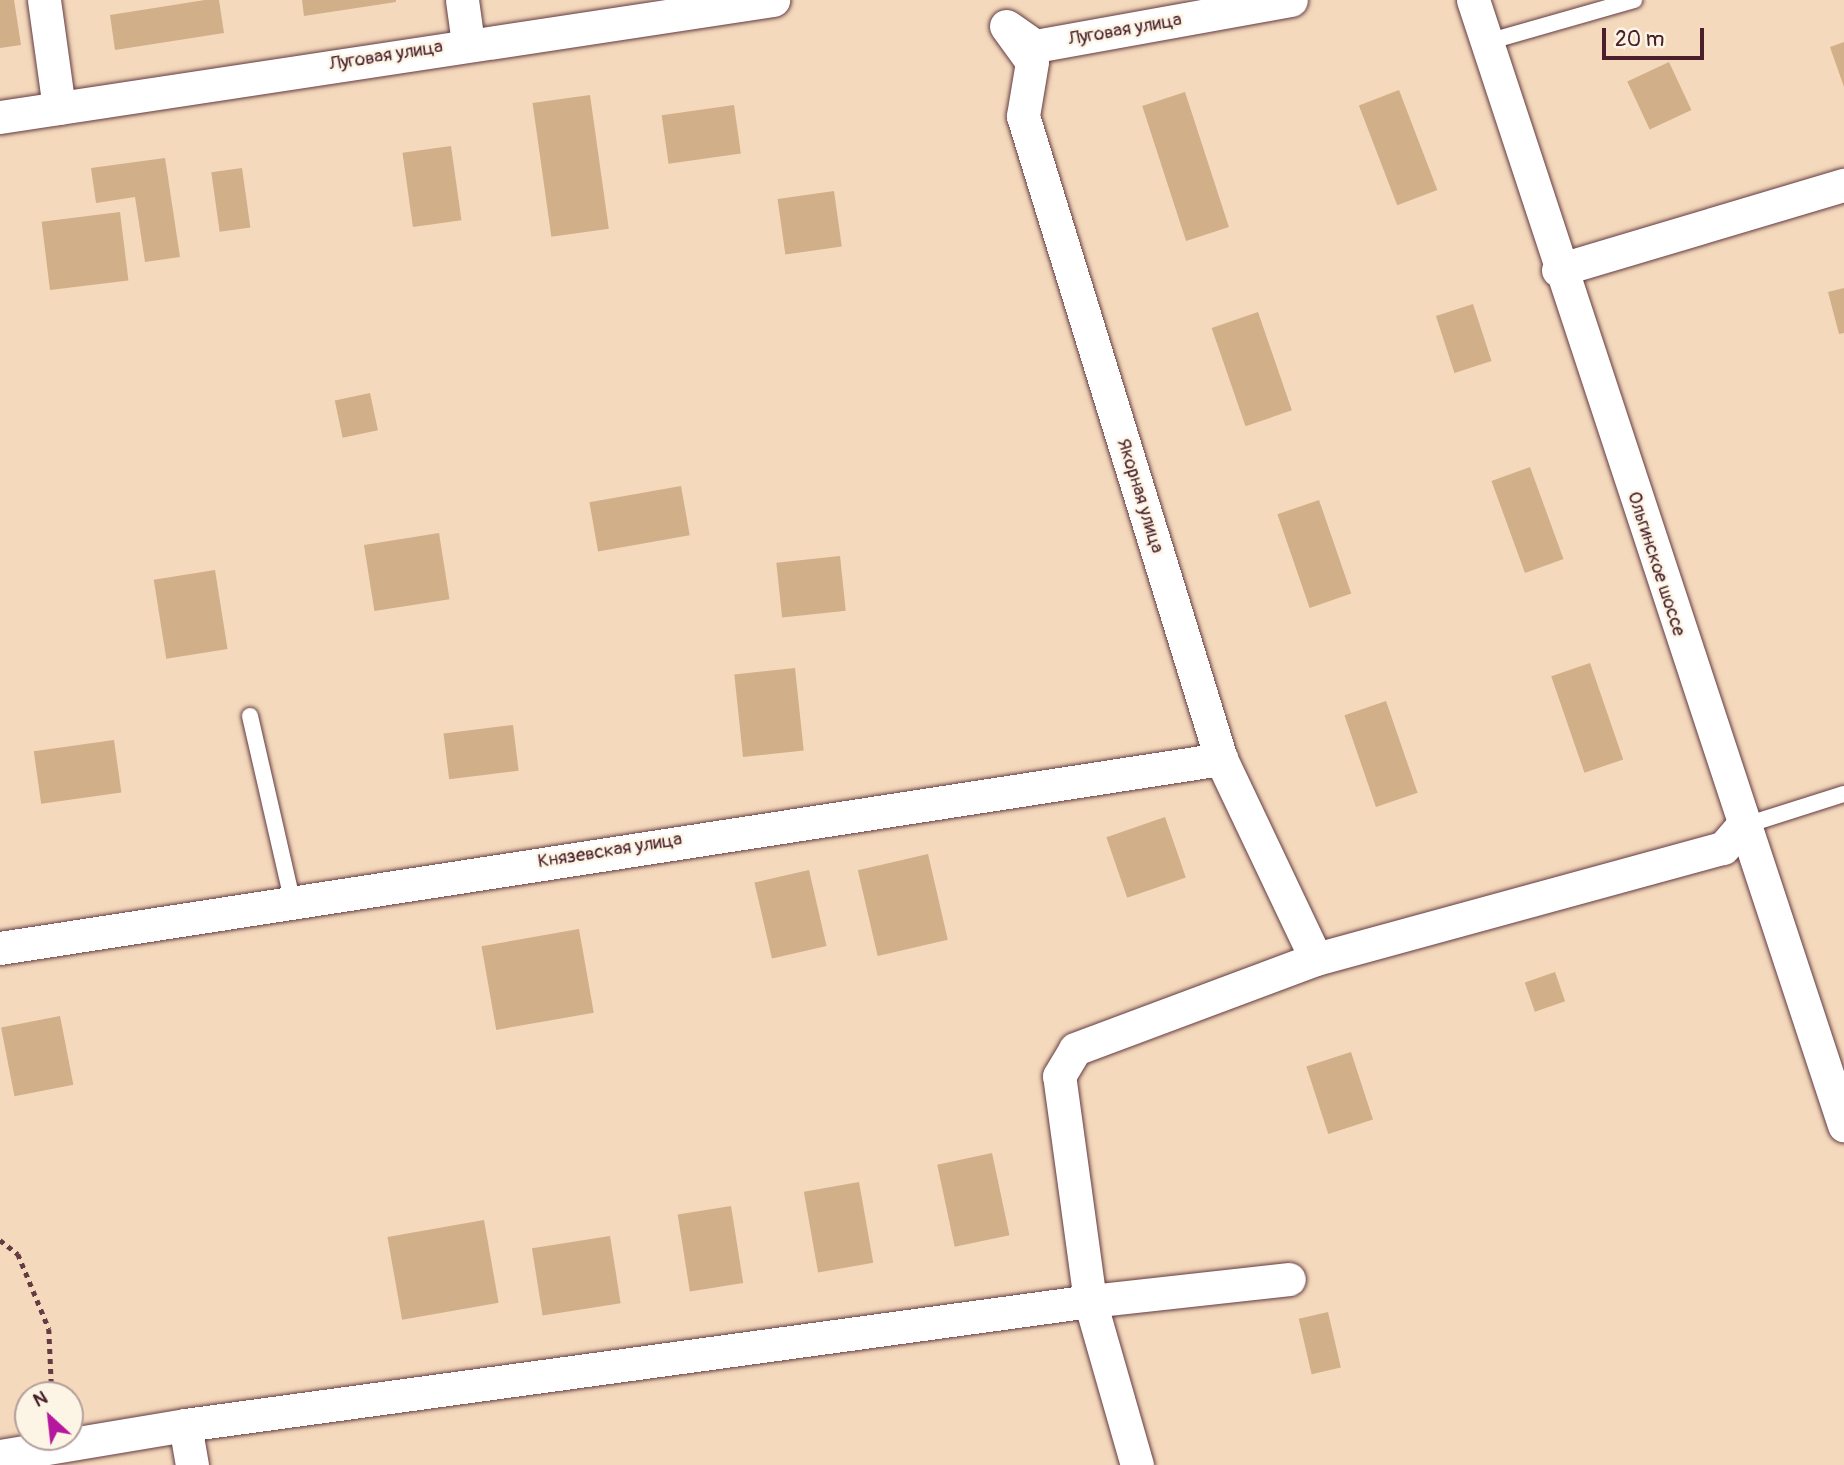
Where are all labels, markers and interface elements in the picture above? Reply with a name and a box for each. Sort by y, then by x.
street label: Луговая улица [1067,9,1183,51]
scale bar [1606,14,1708,58]
text: 20 m [1615,26,1664,53]
street label: Луговая улица [328,36,444,76]
street label: Якорная улица [1112,436,1168,556]
street label: Ольгинское шоссе [1622,489,1690,639]
street label: Князевская улица [536,828,684,874]
north arrow [14,1381,84,1451]
text: N [29,1385,52,1413]

